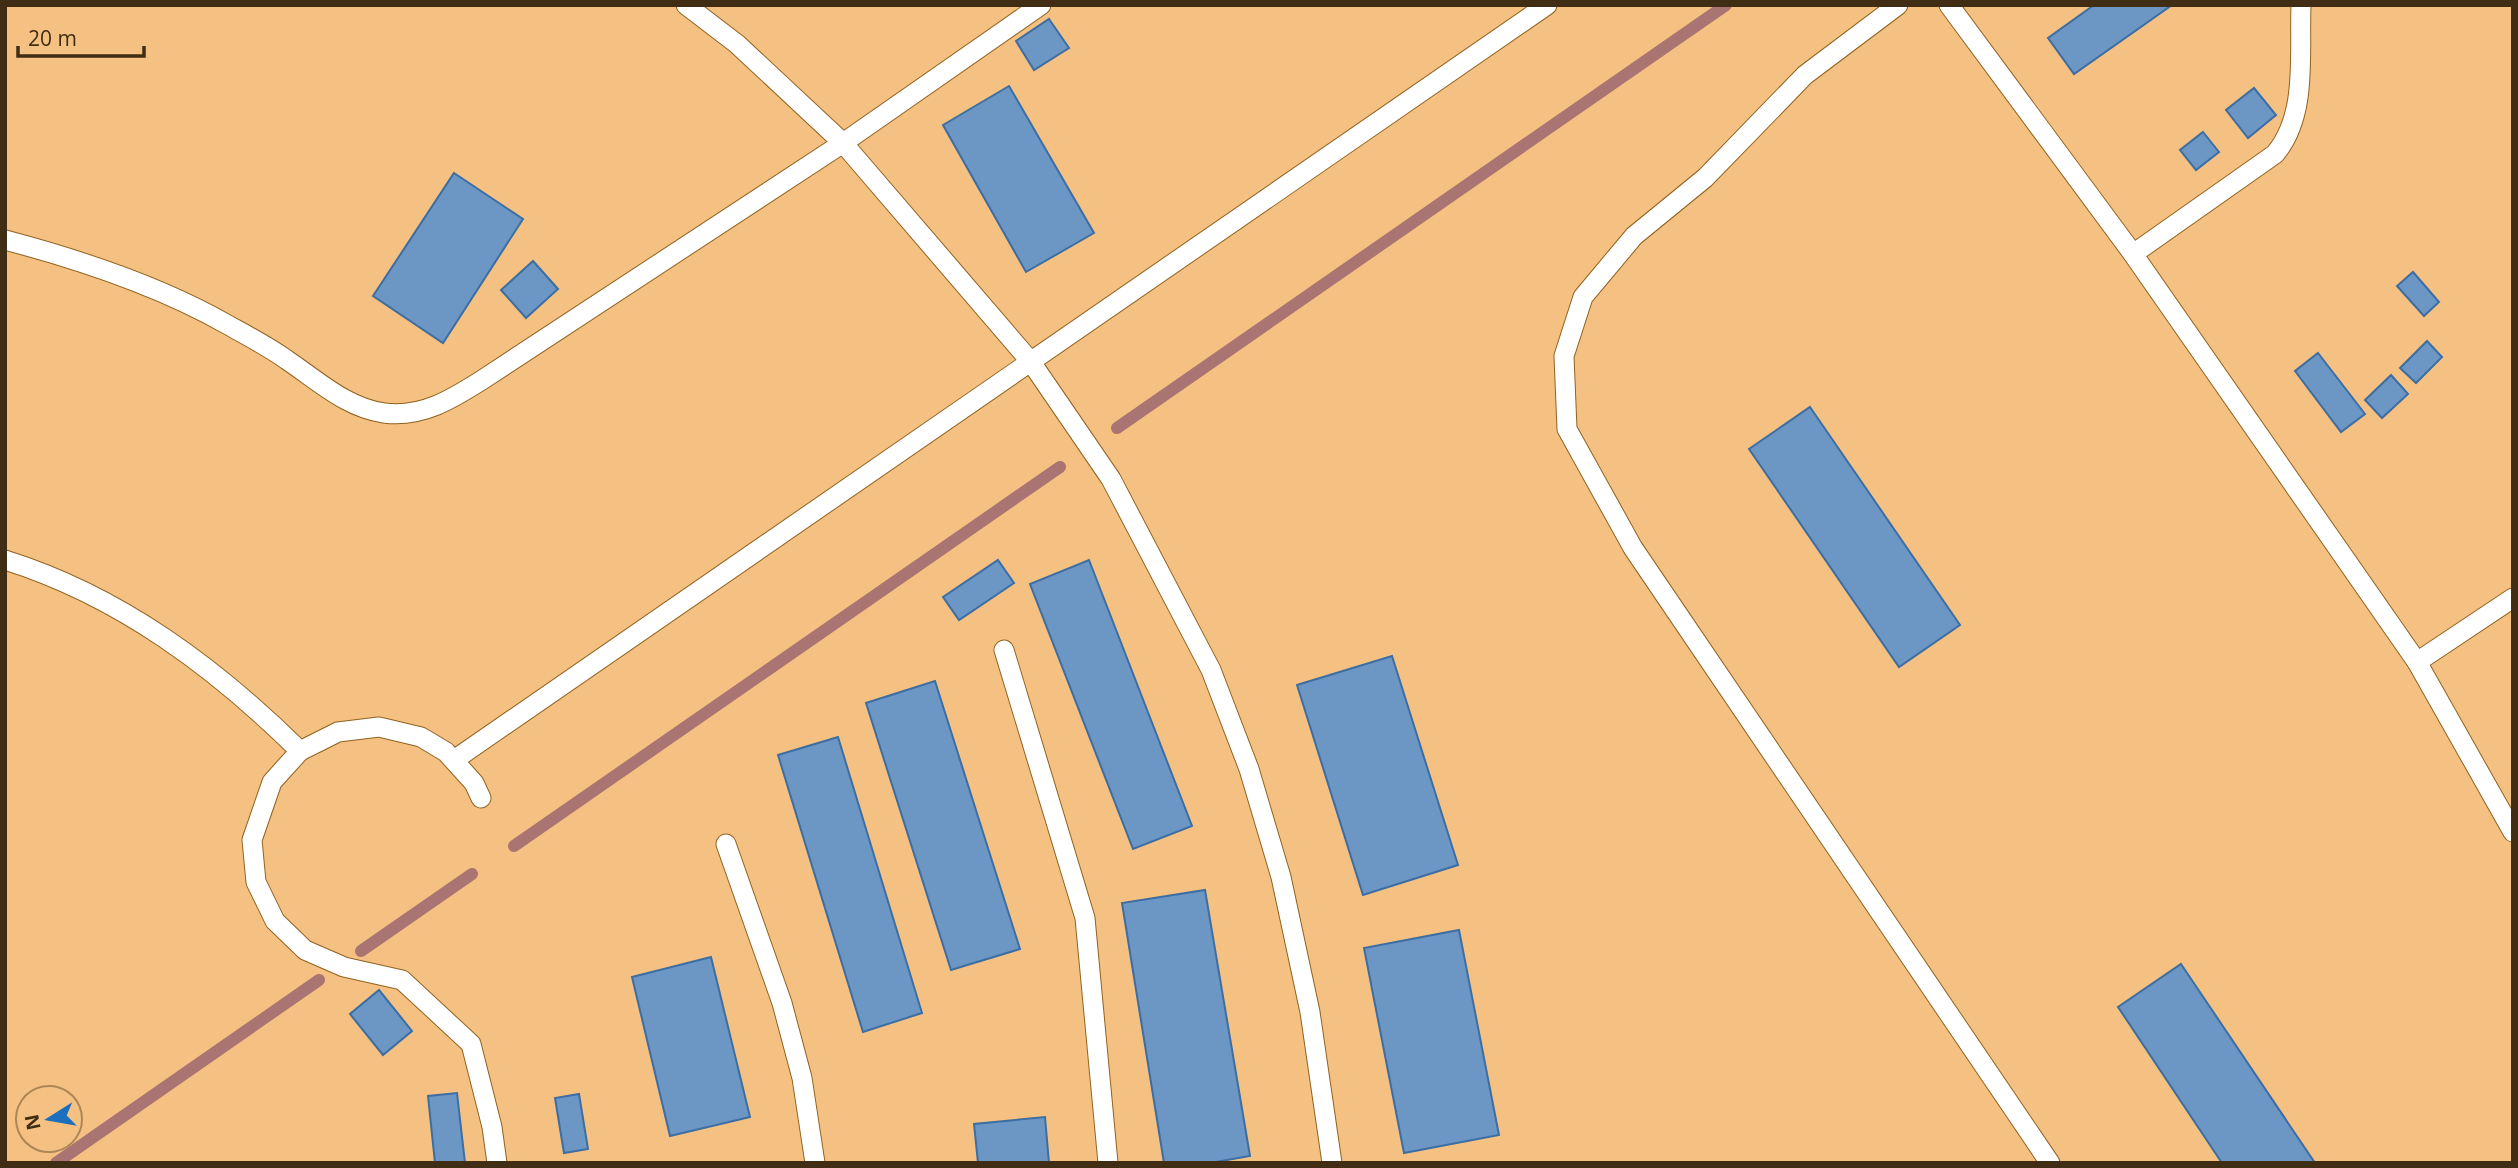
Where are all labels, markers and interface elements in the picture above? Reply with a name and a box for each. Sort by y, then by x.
scale bar [18,14,144,58]
text: 20 m [28,24,77,52]
north arrow [14,1084,84,1154]
text: N [18,1112,47,1132]

